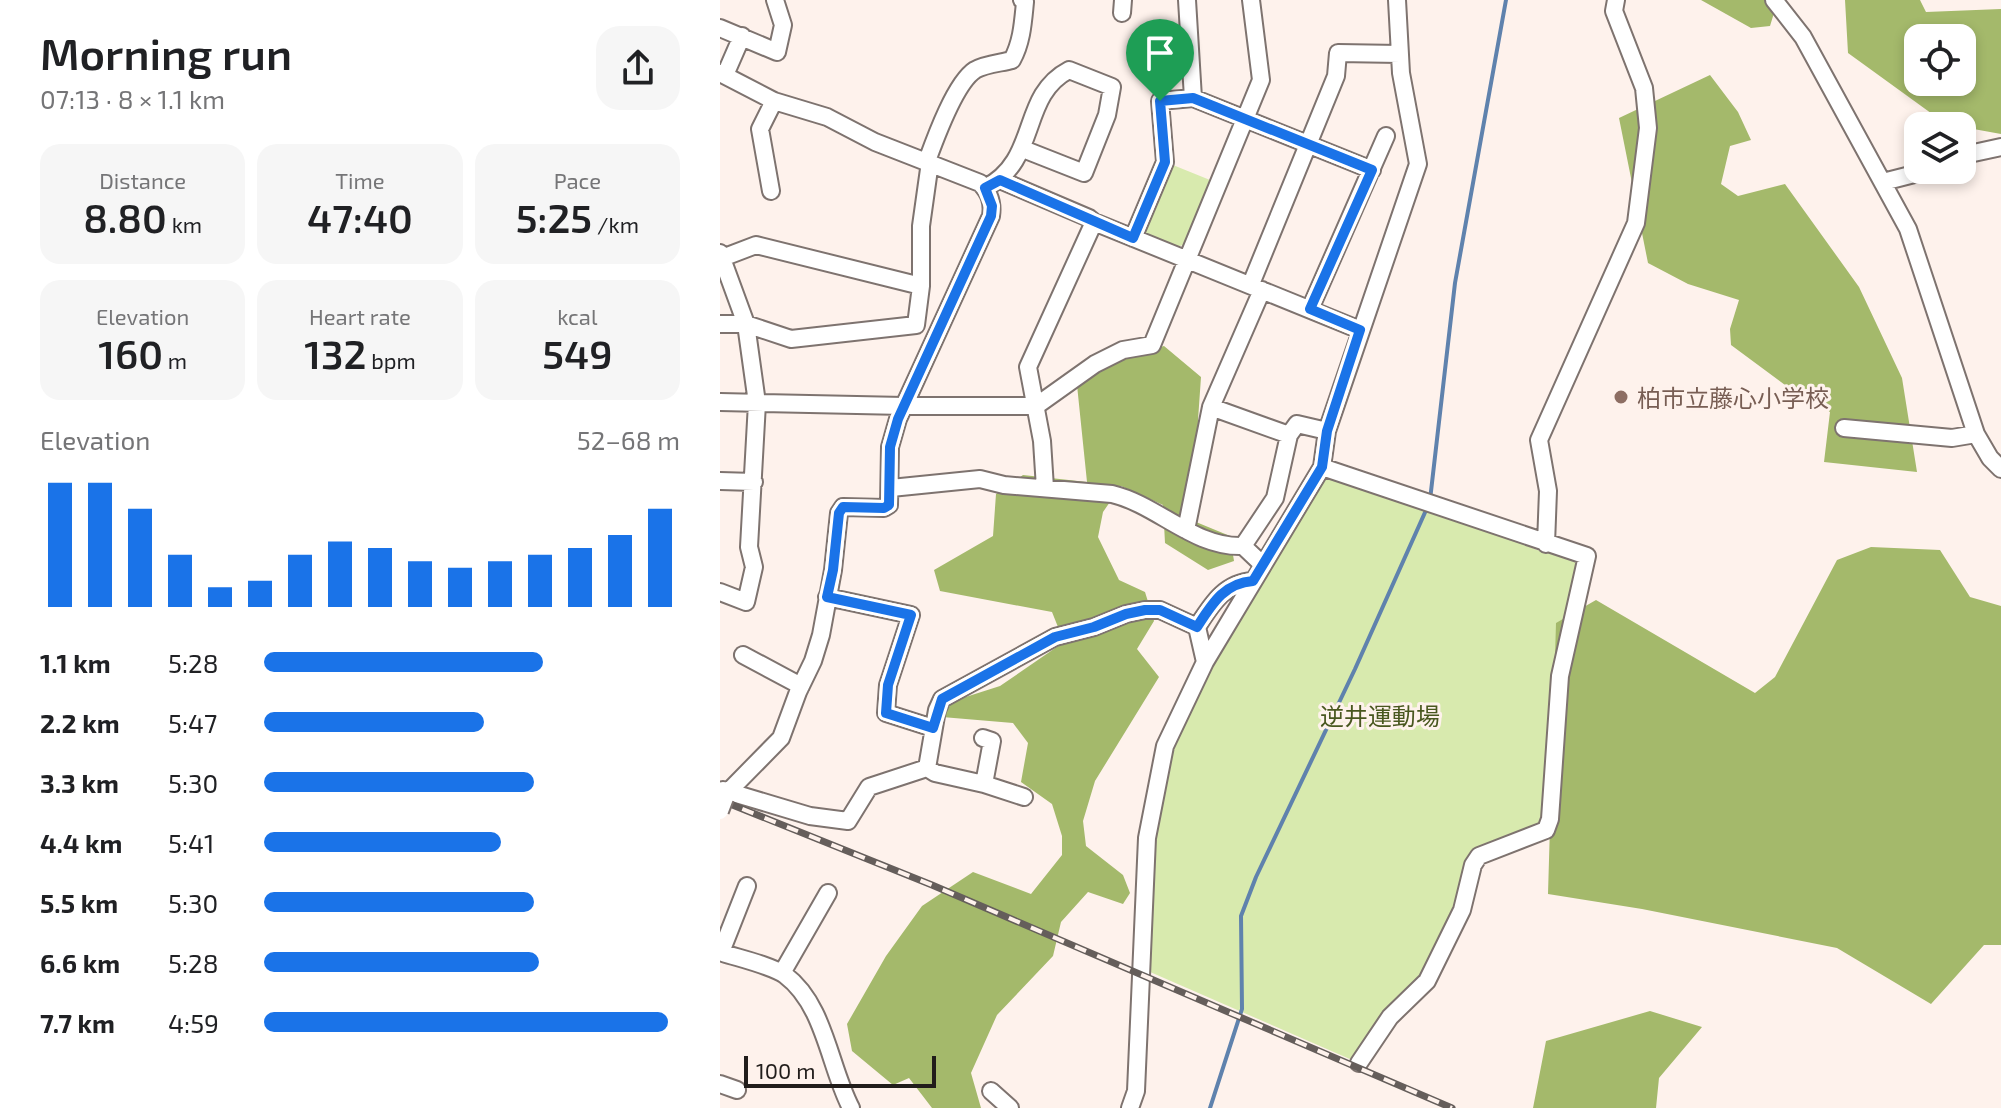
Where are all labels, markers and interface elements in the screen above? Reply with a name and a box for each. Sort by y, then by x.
pin [1126,19,1194,101]
map controls [1904,24,1976,184]
button: locate [1904,24,1976,96]
text: Morning run [40,26,292,79]
button: share [596,26,680,110]
icon: arrive [1138,31,1182,75]
text: 07:13 · 8 × 1.1 km [40,83,225,114]
button: layers [1904,112,1976,184]
text: Distance [99,167,186,193]
text: Time [335,167,385,193]
text: Pace [554,167,601,193]
text: 8.80 [83,193,167,241]
text: 47:40 [307,193,413,241]
text: 5:25 [516,193,592,241]
text: km [167,211,202,237]
text: /km [592,211,639,237]
text: Elevation [96,303,189,329]
text: Heart rate [309,303,411,329]
text: kcal [557,303,597,329]
text: 160 [98,329,163,377]
text: 132 [304,329,366,377]
text: 549 [542,329,612,377]
text: m [163,347,187,373]
text: bpm [366,347,416,373]
place label: 柏市立藤心小学校 [1637,383,1829,412]
marker: 柏市立藤心小学校 [1612,388,1630,406]
text: Elevation [40,424,150,455]
text: 52–68 m [577,424,680,455]
text: 1.1 km [40,647,111,678]
text: 5:28 [168,647,218,678]
park label: 逆井運動場 [1320,701,1440,730]
text: 2.2 km [40,707,120,738]
text: 5:47 [168,707,217,738]
text: 3.3 km [40,767,119,798]
text: 5:30 [168,767,218,798]
text: 4.4 km [40,827,122,858]
text: 5:41 [168,827,214,858]
text: 5.5 km [40,887,118,918]
text: 5:30 [168,887,218,918]
text: 6.6 km [40,947,120,978]
text: 5:28 [168,947,218,978]
text: 7.7 km [40,1007,115,1038]
text: 4:59 [168,1007,219,1038]
scale bar [744,1052,936,1088]
text: 100 m [756,1057,815,1083]

